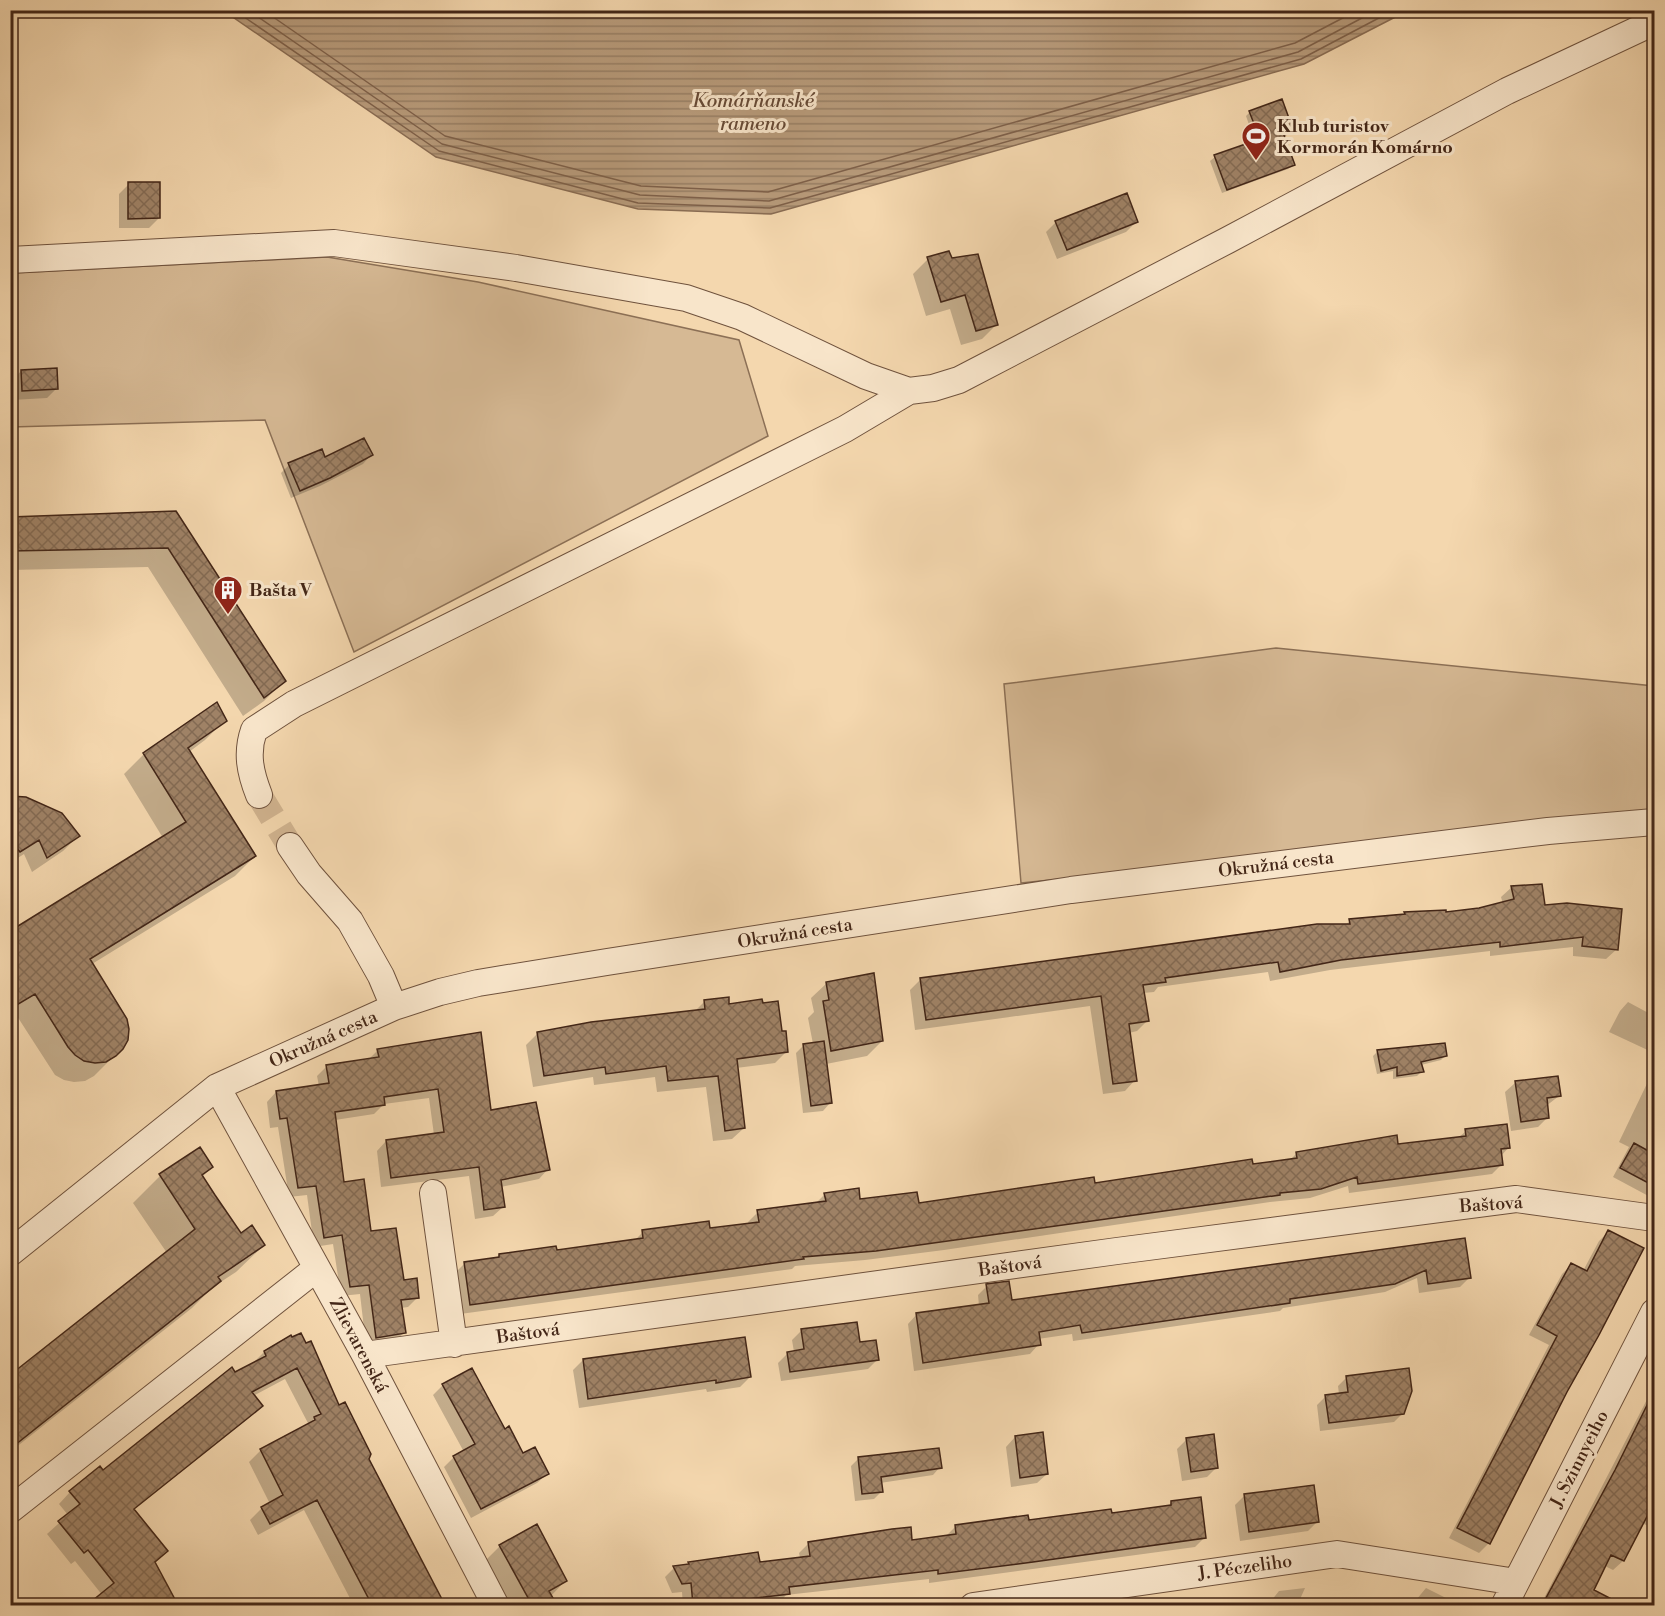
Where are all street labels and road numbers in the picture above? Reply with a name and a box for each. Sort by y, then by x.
street label: Okružná cesta [1217,846,1336,883]
street label: Okružná cesta [736,913,855,954]
street label: Okružná cesta [265,1005,382,1074]
street label: Baštová [1457,1191,1524,1218]
street label: Baštová [976,1251,1044,1282]
street label: Zlievarenská [324,1294,394,1398]
street label: Baštová [494,1318,562,1349]
street label: J. Szinnyeiho [1545,1407,1614,1513]
street label: J. Péczeliho [1195,1549,1294,1586]

